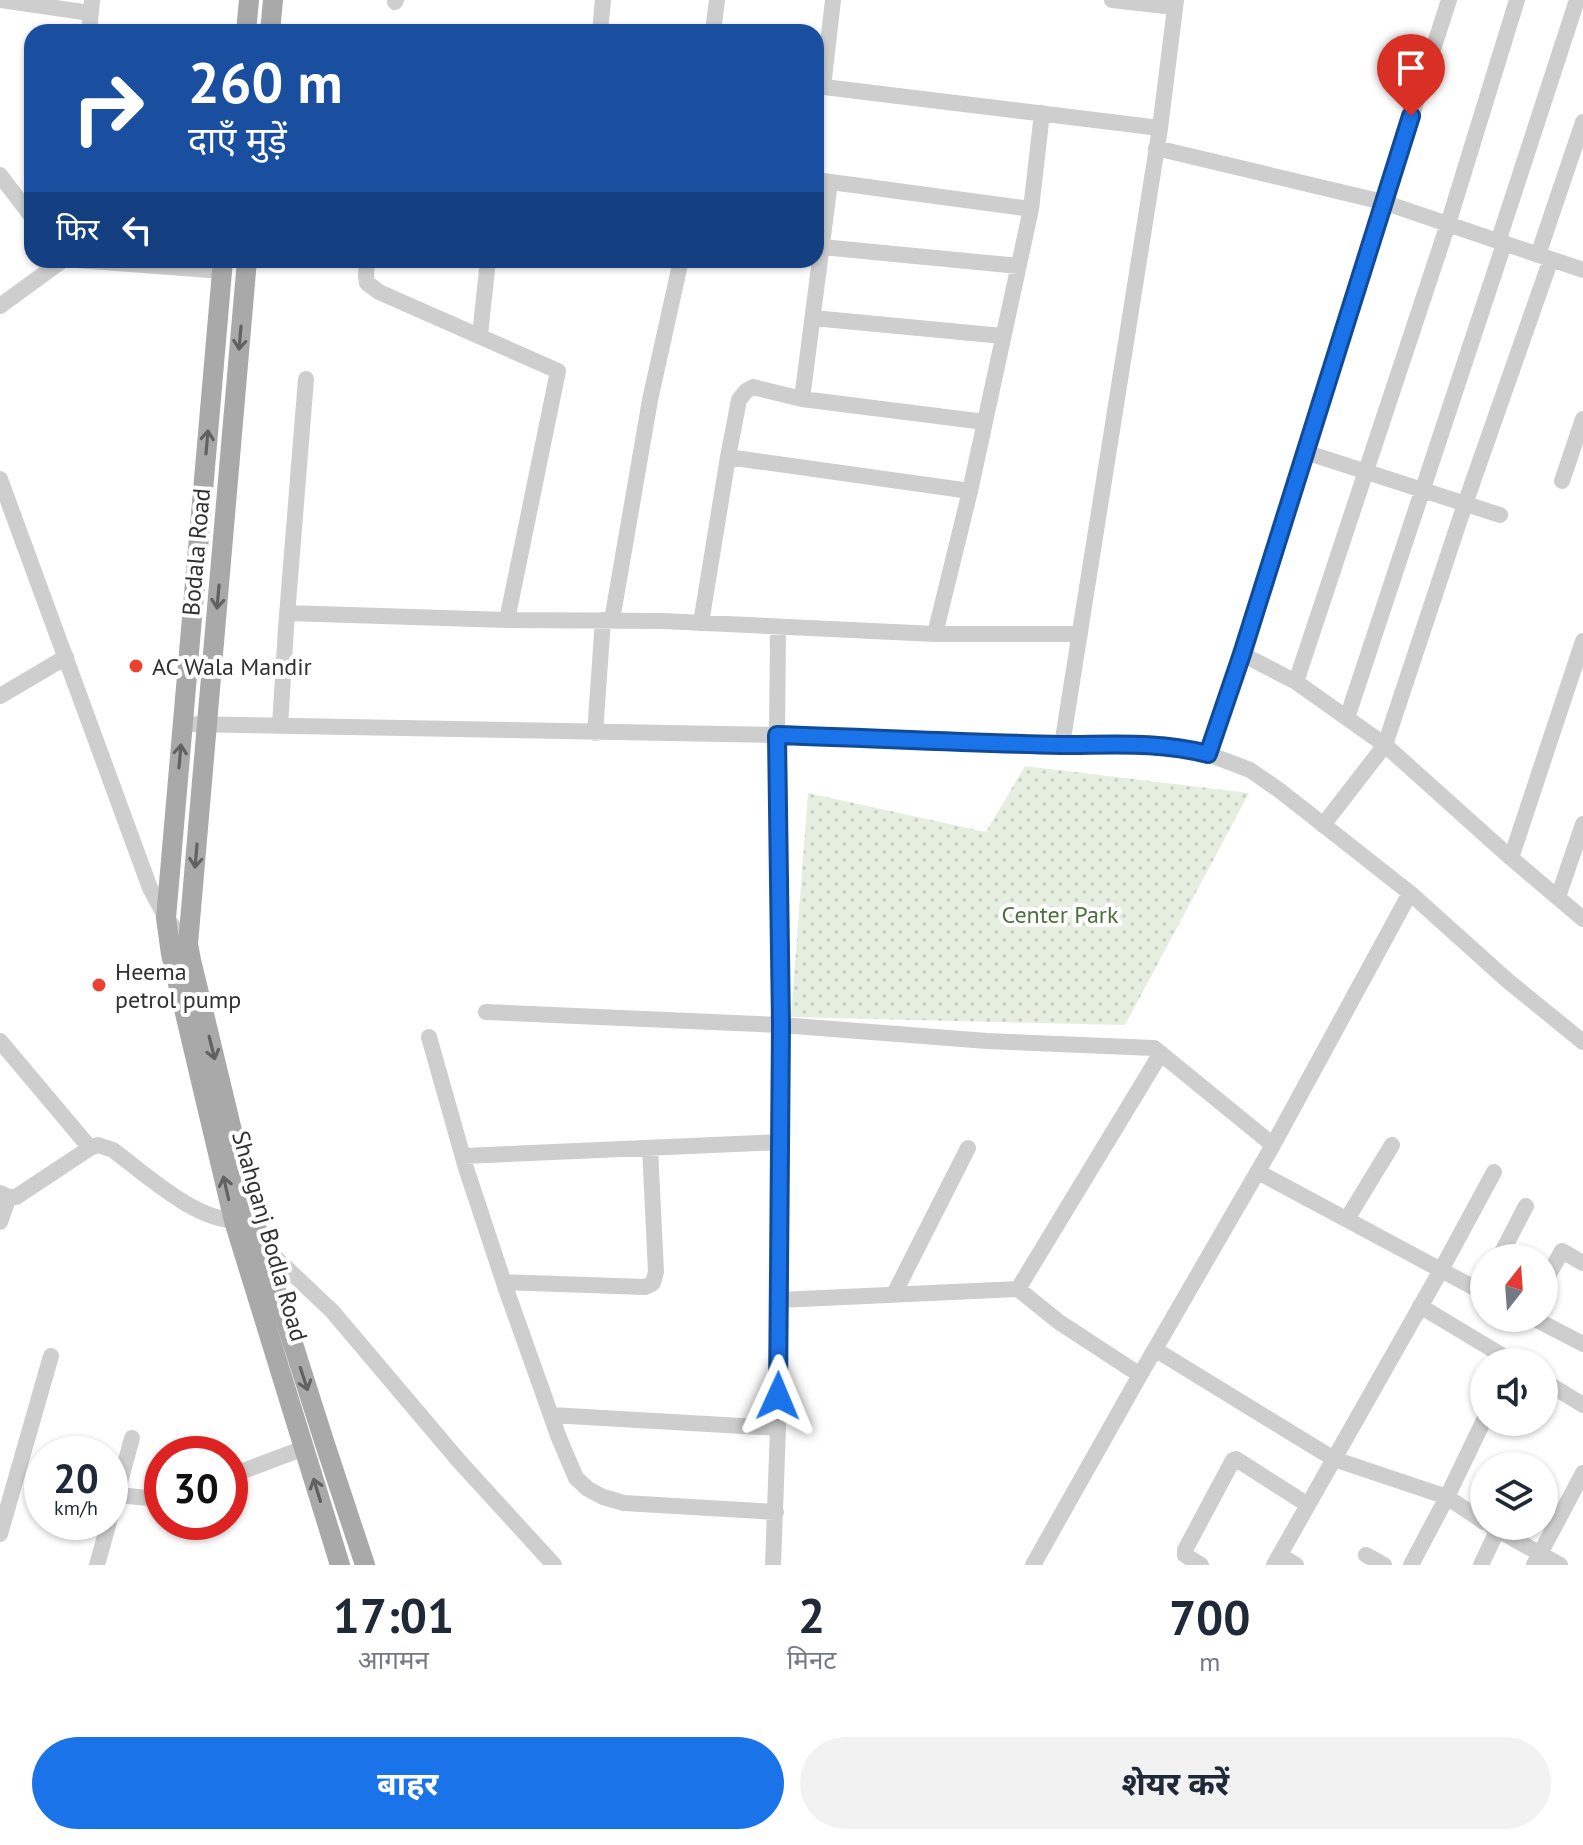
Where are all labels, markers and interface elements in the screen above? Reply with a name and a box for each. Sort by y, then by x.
pin [1377,34,1445,116]
text: 260 m [188,46,343,118]
icon: arrive [1389,46,1433,90]
icon: right [56,56,160,160]
text: दाएँ मुड़ें [188,116,287,163]
icon: left [115,208,159,252]
text: फिर [56,209,99,248]
one-way arrow [232,324,247,351]
one-way arrow [200,429,215,455]
street label: Bodala Road [175,487,217,617]
one-way arrow [210,583,225,610]
place label: AC Wala Mandir [152,651,312,682]
marker: AC Wala Mandir [127,657,145,675]
one-way arrow [173,743,188,770]
one-way arrow [188,842,203,869]
park label: Center Park [1002,899,1119,930]
place label: Heema petrol pump [115,956,241,1015]
marker: Heema petrol pump [90,976,108,994]
one-way arrow [205,1034,220,1060]
street label: Shahganj Bodla Road [225,1127,315,1345]
one-way arrow [218,1175,233,1201]
north arrow [1470,1244,1558,1332]
map controls [1470,1244,1558,1540]
button: sound [1470,1348,1558,1436]
position arrow [736,1354,820,1438]
one-way arrow [297,1366,312,1391]
speed limit sign: 30 [144,1436,248,1540]
text: 20 [53,1452,99,1504]
button: layers [1470,1452,1558,1540]
one-way arrow [309,1478,324,1504]
text: km/h [54,1495,98,1521]
text: 17:01 [332,1584,454,1646]
text: 2 [798,1584,825,1646]
text: 700 [1169,1586,1251,1648]
text: आगमन [358,1643,429,1676]
text: मिनट [787,1643,836,1676]
text: m [1199,1645,1220,1678]
button: बाहर [32,1737,784,1829]
button: शेयर करें [800,1737,1551,1829]

